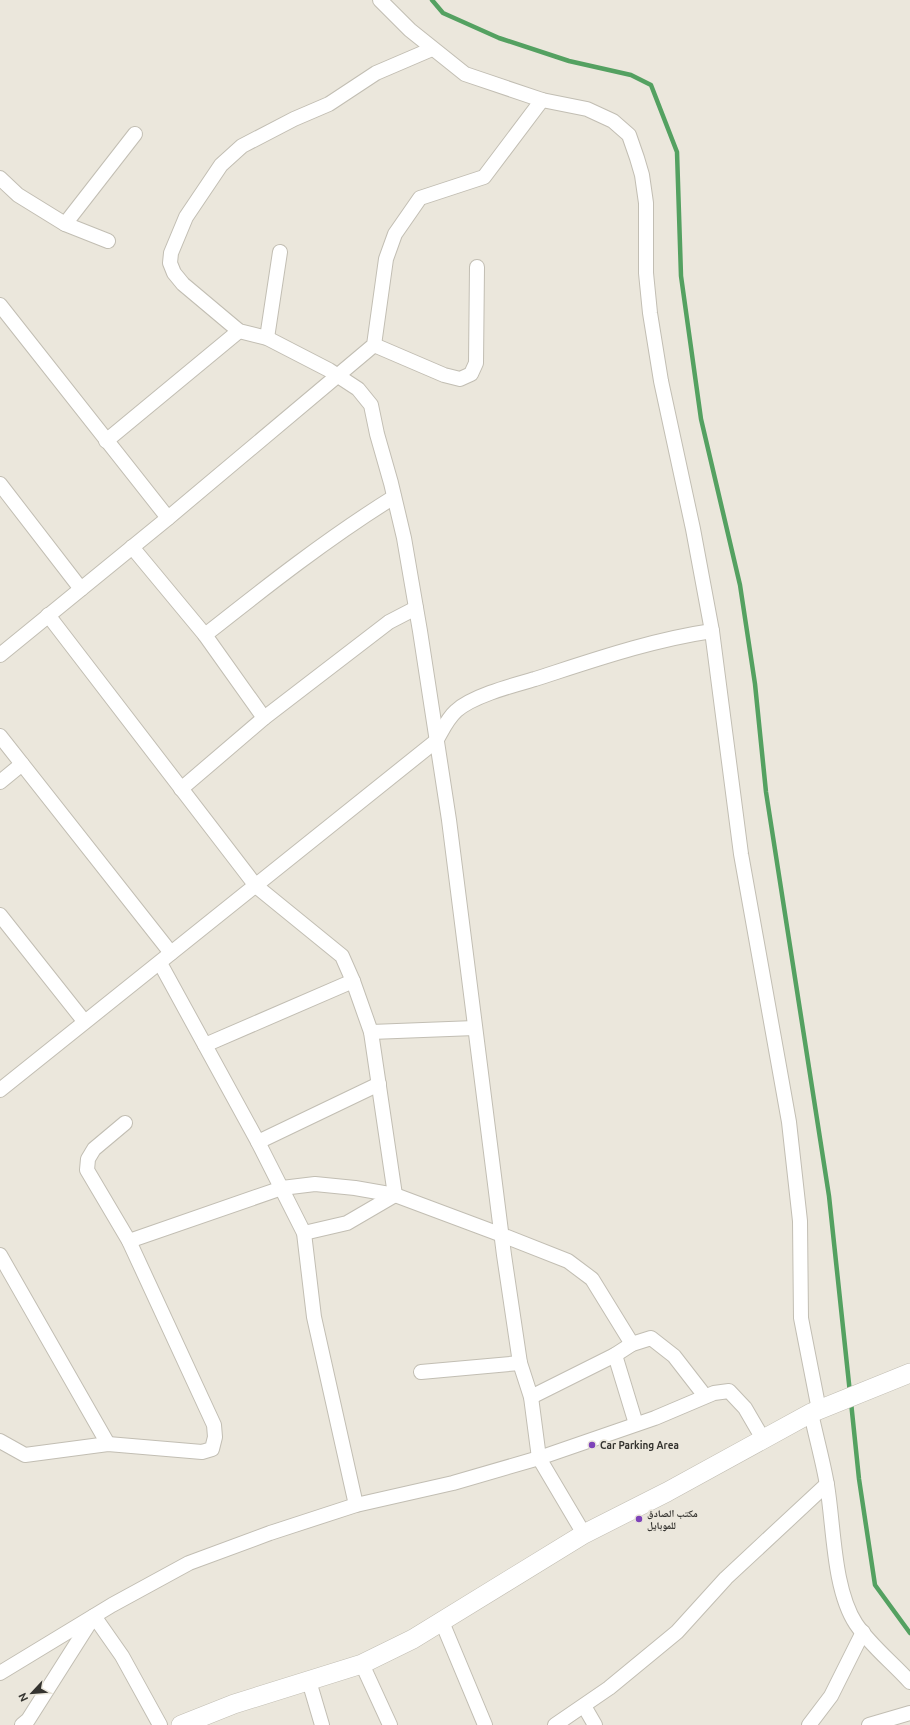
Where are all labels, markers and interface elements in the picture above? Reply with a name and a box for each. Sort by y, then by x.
marker: Car Parking Area [587,1440,597,1450]
place label: Car Parking Area [600,1440,679,1451]
place label: مكتب الصادق للموبايل [647,1508,698,1532]
marker: مكتب الصادق للموبايل [634,1514,644,1524]
north arrow [12,1673,52,1713]
text: N [16,1691,30,1704]

